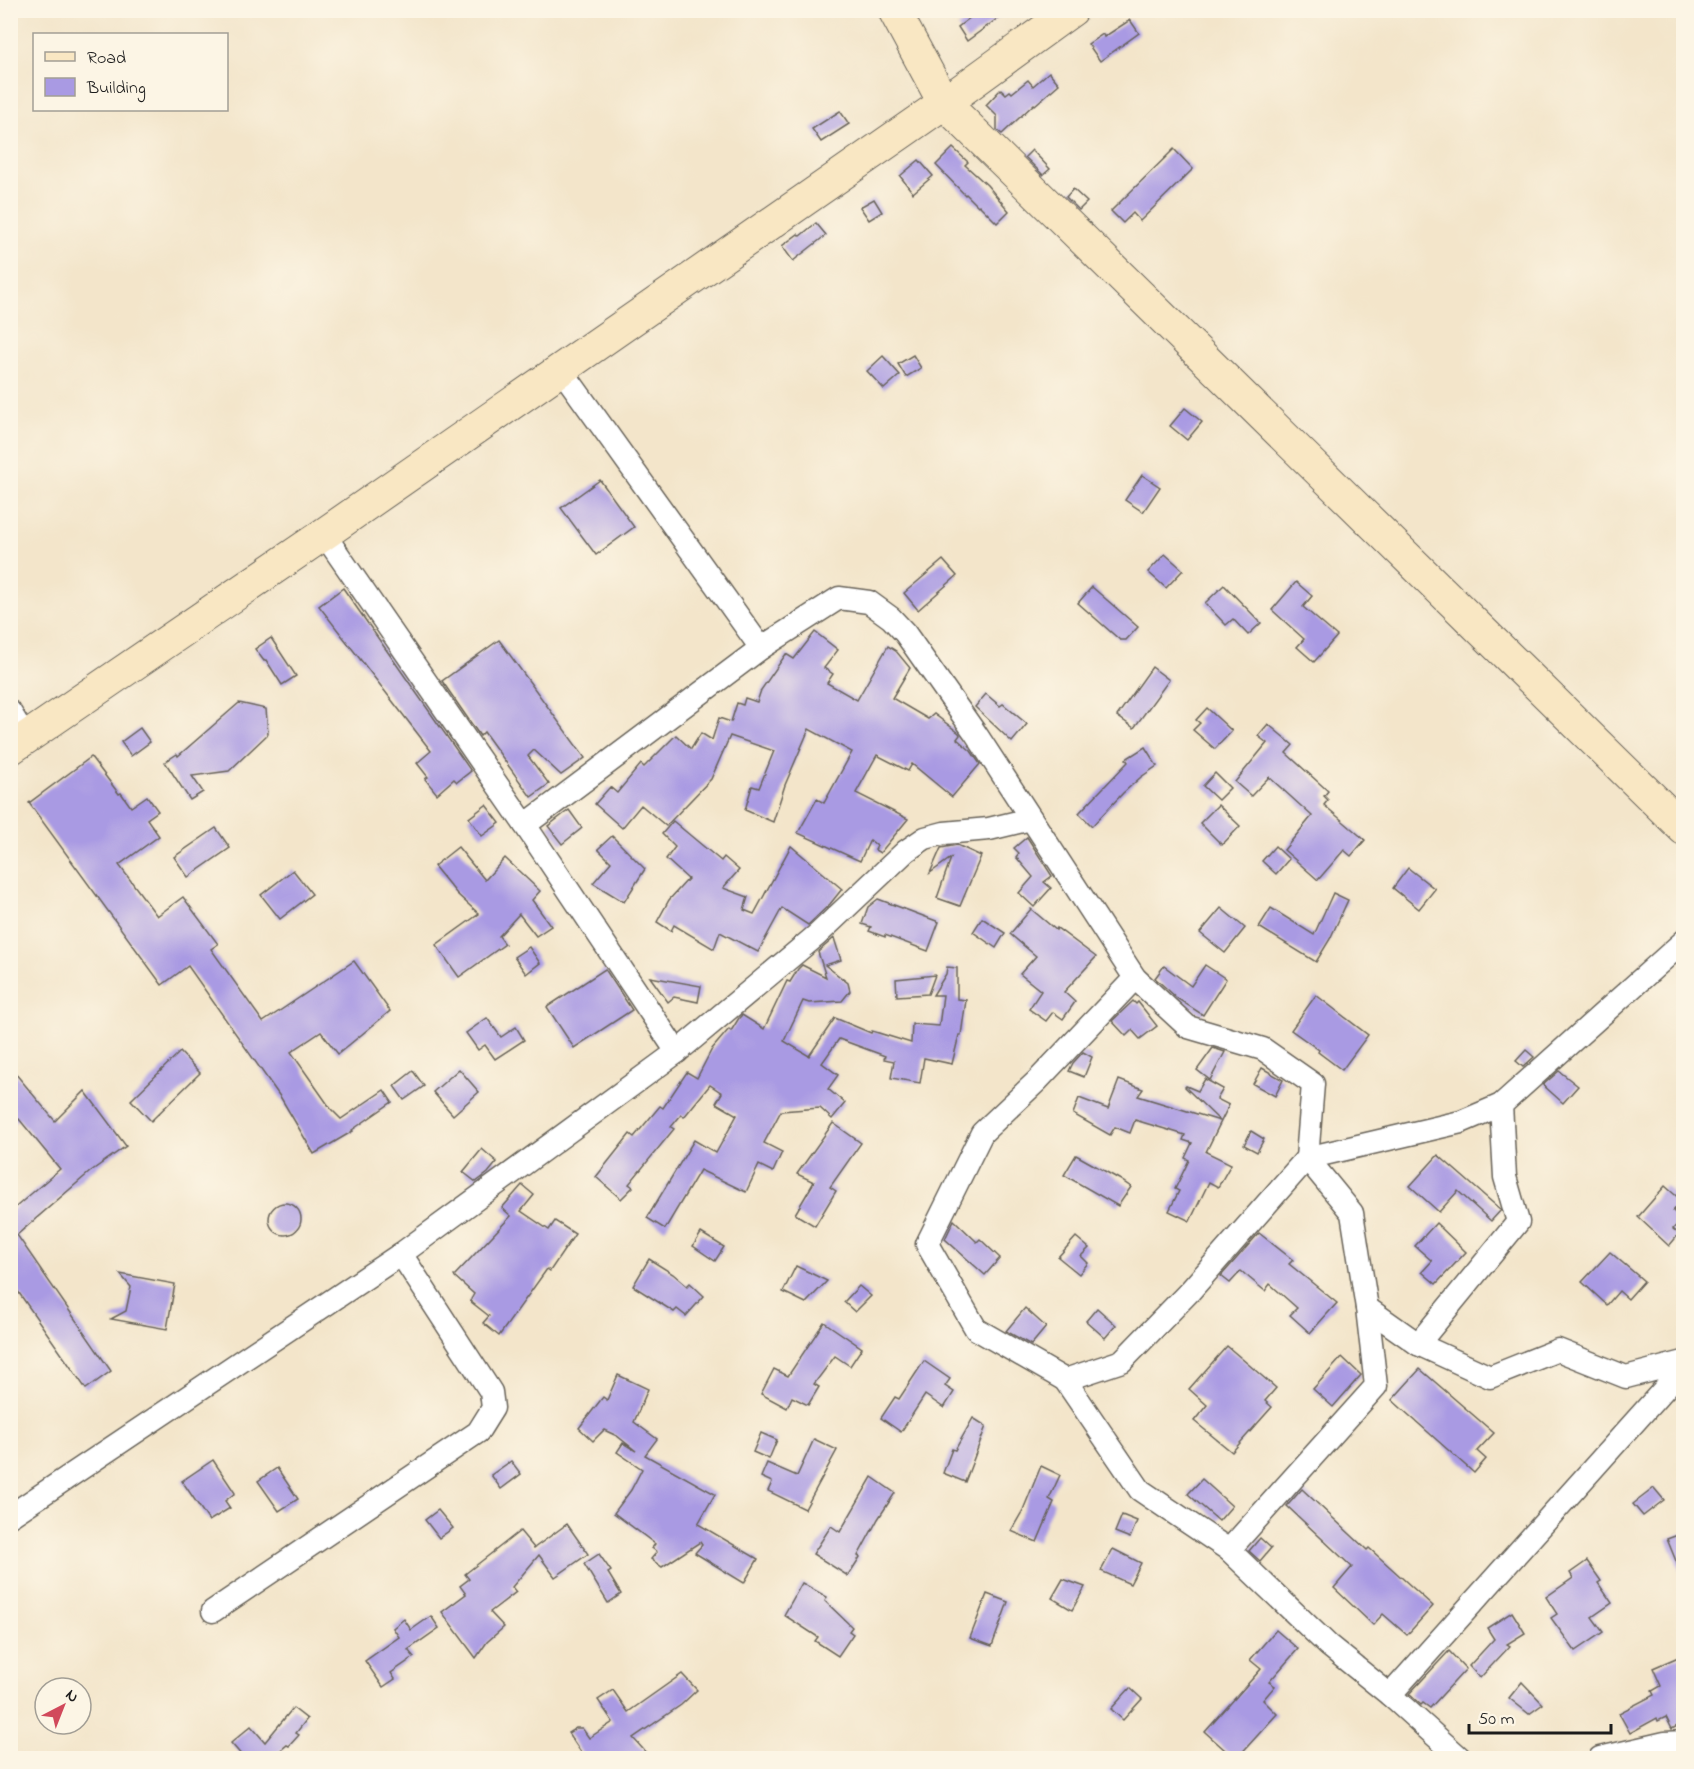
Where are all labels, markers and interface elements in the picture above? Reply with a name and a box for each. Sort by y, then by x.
legend [33,33,228,111]
text: Road [87,46,126,72]
text: Building [86,76,146,103]
north arrow [33,1676,93,1736]
text: N [60,1684,84,1709]
scale bar [1469,1697,1612,1735]
text: 50 m [1478,1707,1515,1733]

